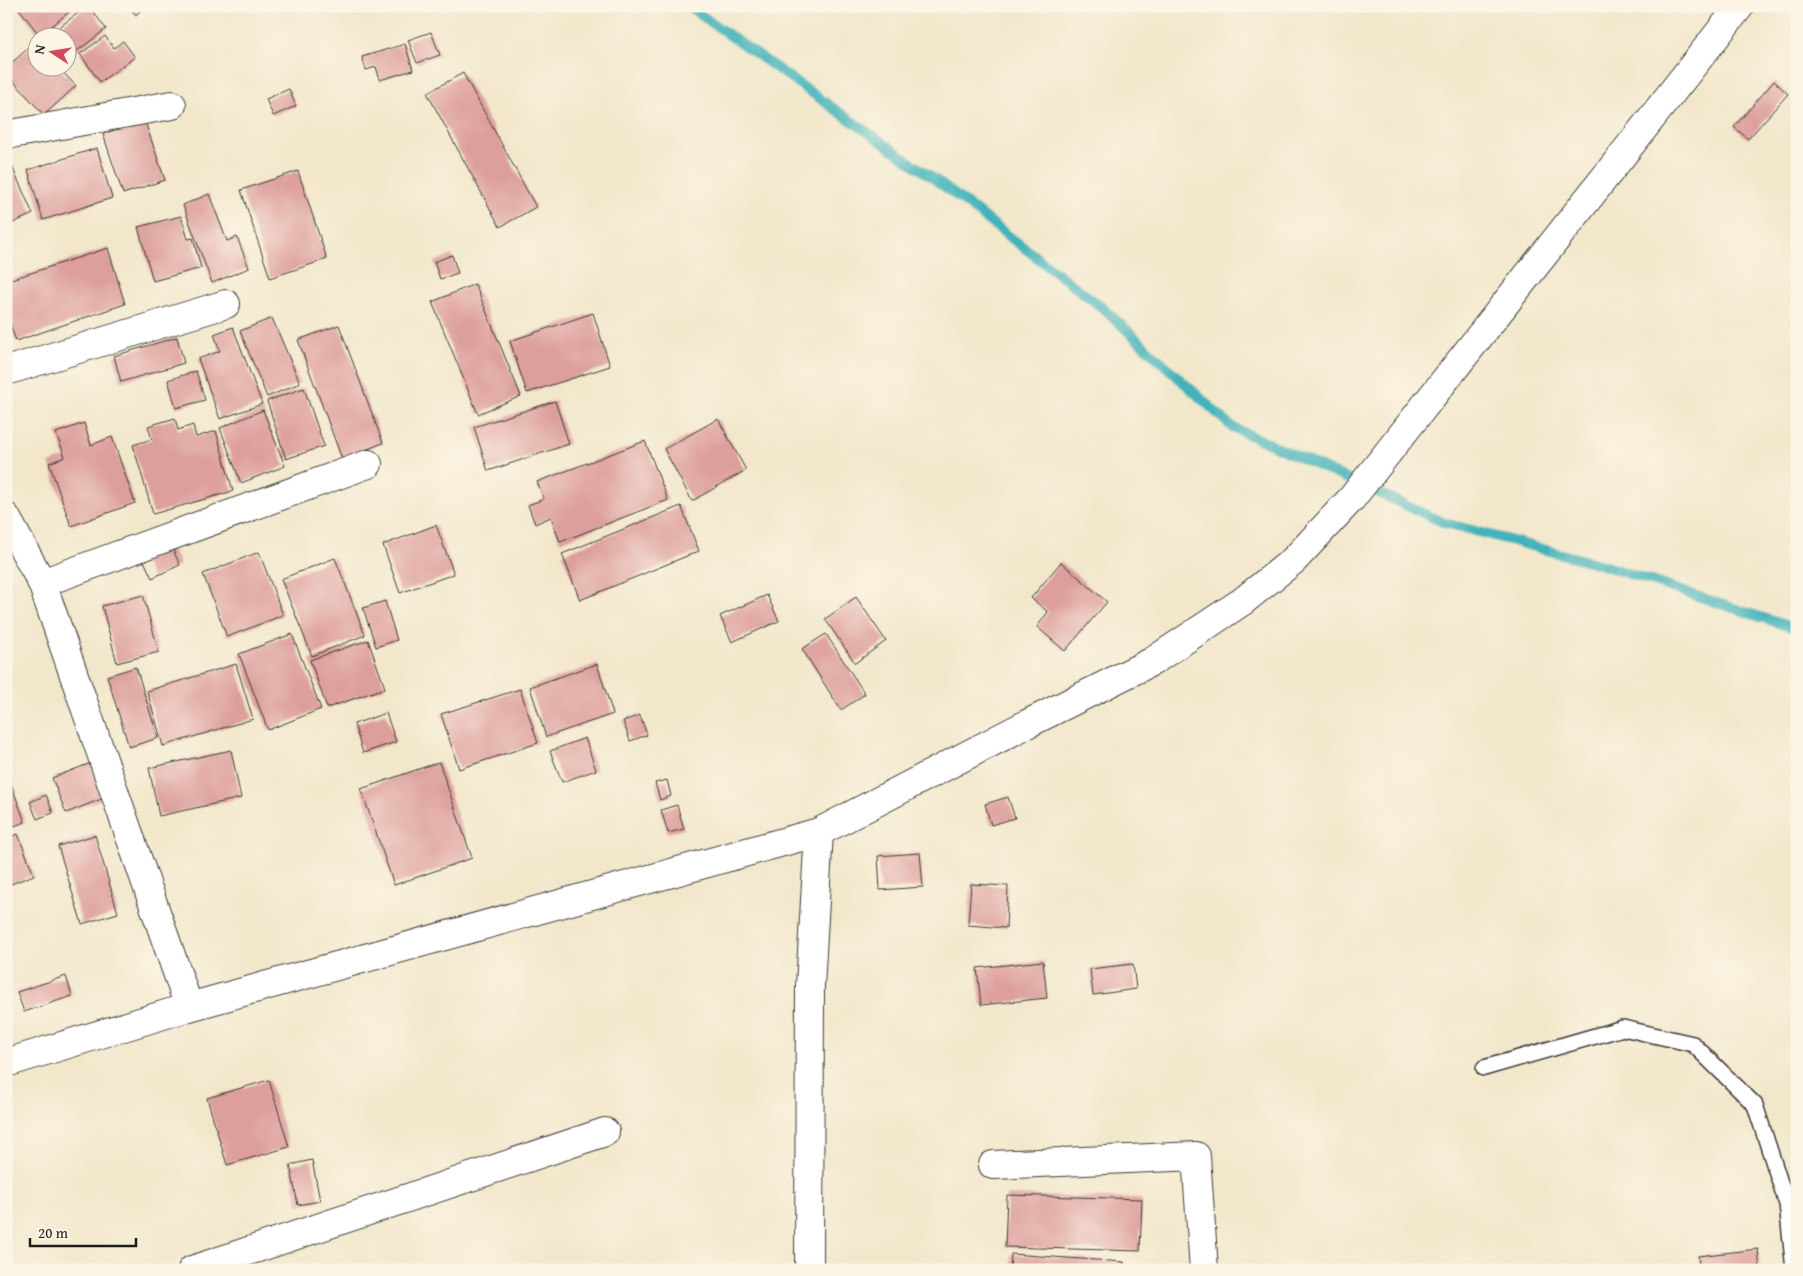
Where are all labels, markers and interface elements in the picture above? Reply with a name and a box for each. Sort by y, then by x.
north arrow [28,28,78,78]
text: N [29,42,50,56]
scale bar [30,1216,136,1248]
text: 20 m [38,1222,69,1243]

